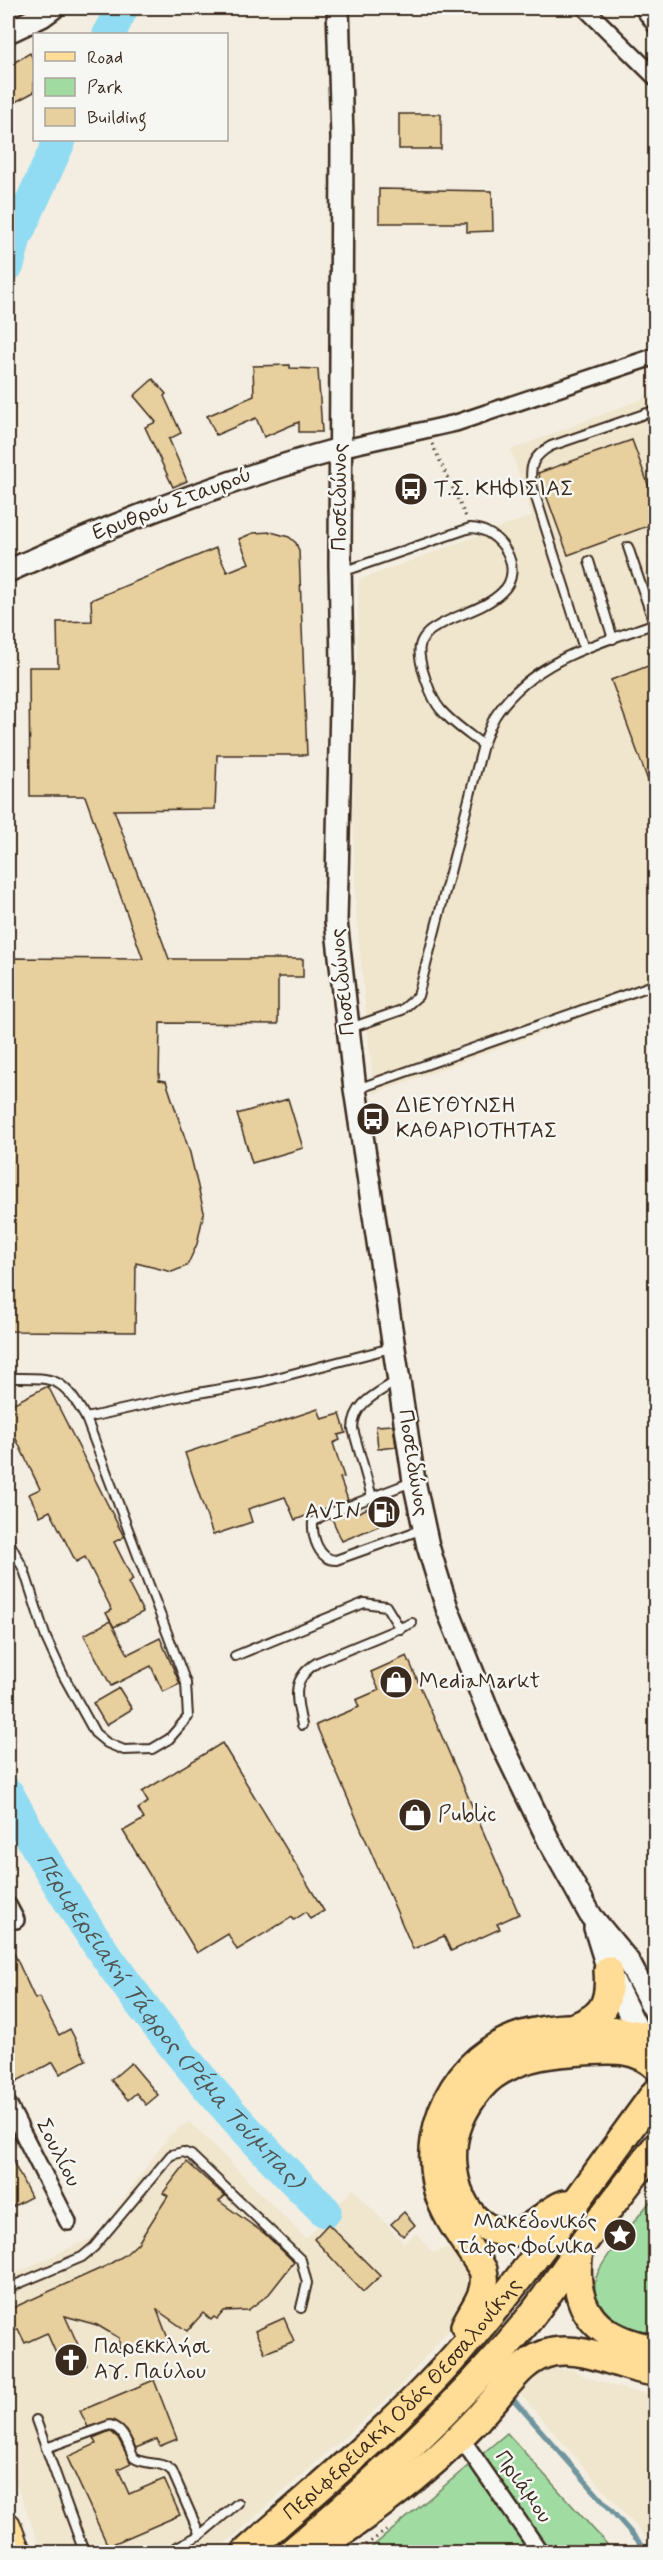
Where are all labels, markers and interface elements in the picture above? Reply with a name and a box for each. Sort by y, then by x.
legend [33,33,228,141]
text: Road [87,46,123,70]
text: Park [87,76,123,100]
text: Building [87,106,147,132]
street label: Ποσειδώνος [326,443,354,551]
street label: Ερυθρού Σταυρού [88,461,256,547]
bus stop icon: Τ.Σ. ΚΗΦΙΣΙΑΣ [393,471,429,507]
place label: Τ.Σ. ΚΗΦΙΣΙΑΣ [434,475,574,503]
street label: Ποσειδώνος [323,927,363,1037]
place label: ΔΙΕΥΘΥΝΣΗ ΚΑΘΑΡΙΟΤΗΤΑΣ [396,1092,557,1145]
bus stop icon: ΔΙΕΥΘΥΝΣΗ ΚΑΘΑΡΙΟΤΗΤΑΣ [355,1101,391,1137]
street label: Ποσειδώνος [391,1407,435,1519]
fuel station icon: AVIN [366,1494,402,1530]
place label: AVIN [305,1498,361,1526]
shop icon: MediaMarkt [378,1664,414,1700]
place label: MediaMarkt [419,1668,540,1696]
shop icon: Public [397,1797,433,1833]
place label: Public [438,1801,496,1829]
water label: Περιφερειακή Τάφρος (Ρέμα Τούμπας) [28,1848,312,2198]
street label: Σουλίου [29,2114,87,2192]
place label: Μακεδονικός τάφος Φοίνικα [456,2208,597,2261]
place icon: Μακεδονικός τάφος Φοίνικα [602,2217,638,2253]
street label: Περιφερειακή Οδός Θεσσαλονίκης [277,2272,528,2527]
place label: Παρεκκλήσι Αγ. Παύλου [94,2333,211,2386]
church icon: Παρεκκλήσι Αγ. Παύλου [53,2342,89,2378]
street label: Πριάμου [488,2445,558,2529]

